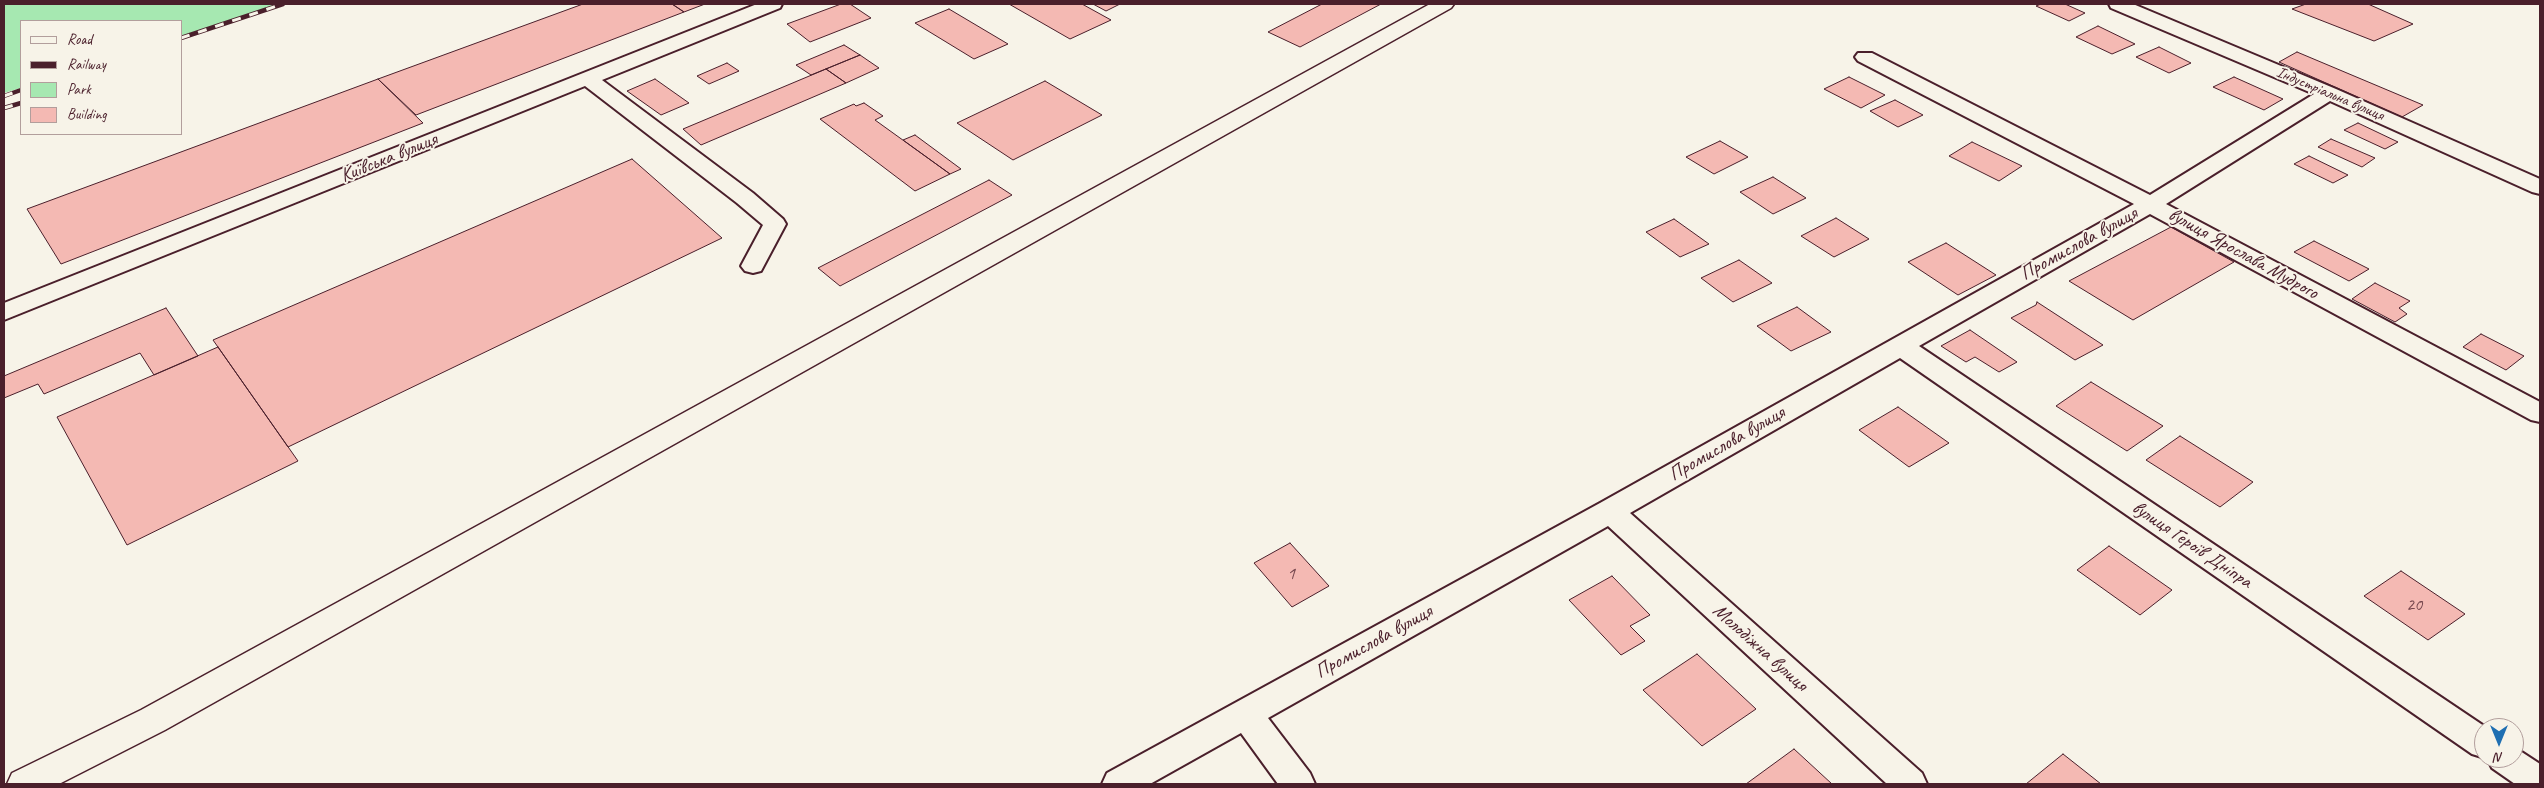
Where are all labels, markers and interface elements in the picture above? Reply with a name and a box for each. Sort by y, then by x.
legend [20,20,182,135]
text: Road [67,30,92,49]
text: Railway [67,55,106,74]
street label: Індустріальна вулиця [2273,63,2387,125]
text: Park [67,80,91,99]
text: Building [67,105,106,124]
street label: Київська вулиця [337,128,441,188]
street label: Промислова вулиця [2016,202,2142,286]
street label: вулиця Ярослава Мудрого [2164,203,2322,305]
street label: Промислова вулиця [1665,401,1789,487]
street label: вулиця Героїв Дніпра [2127,496,2257,594]
house number: 1 [1287,563,1295,585]
house number: 20 [2406,594,2422,616]
street label: Молодіжна вулиця [1707,599,1813,697]
street label: Промислова вулиця [1311,600,1437,684]
north arrow [2474,718,2524,768]
text: N [2495,749,2503,766]

